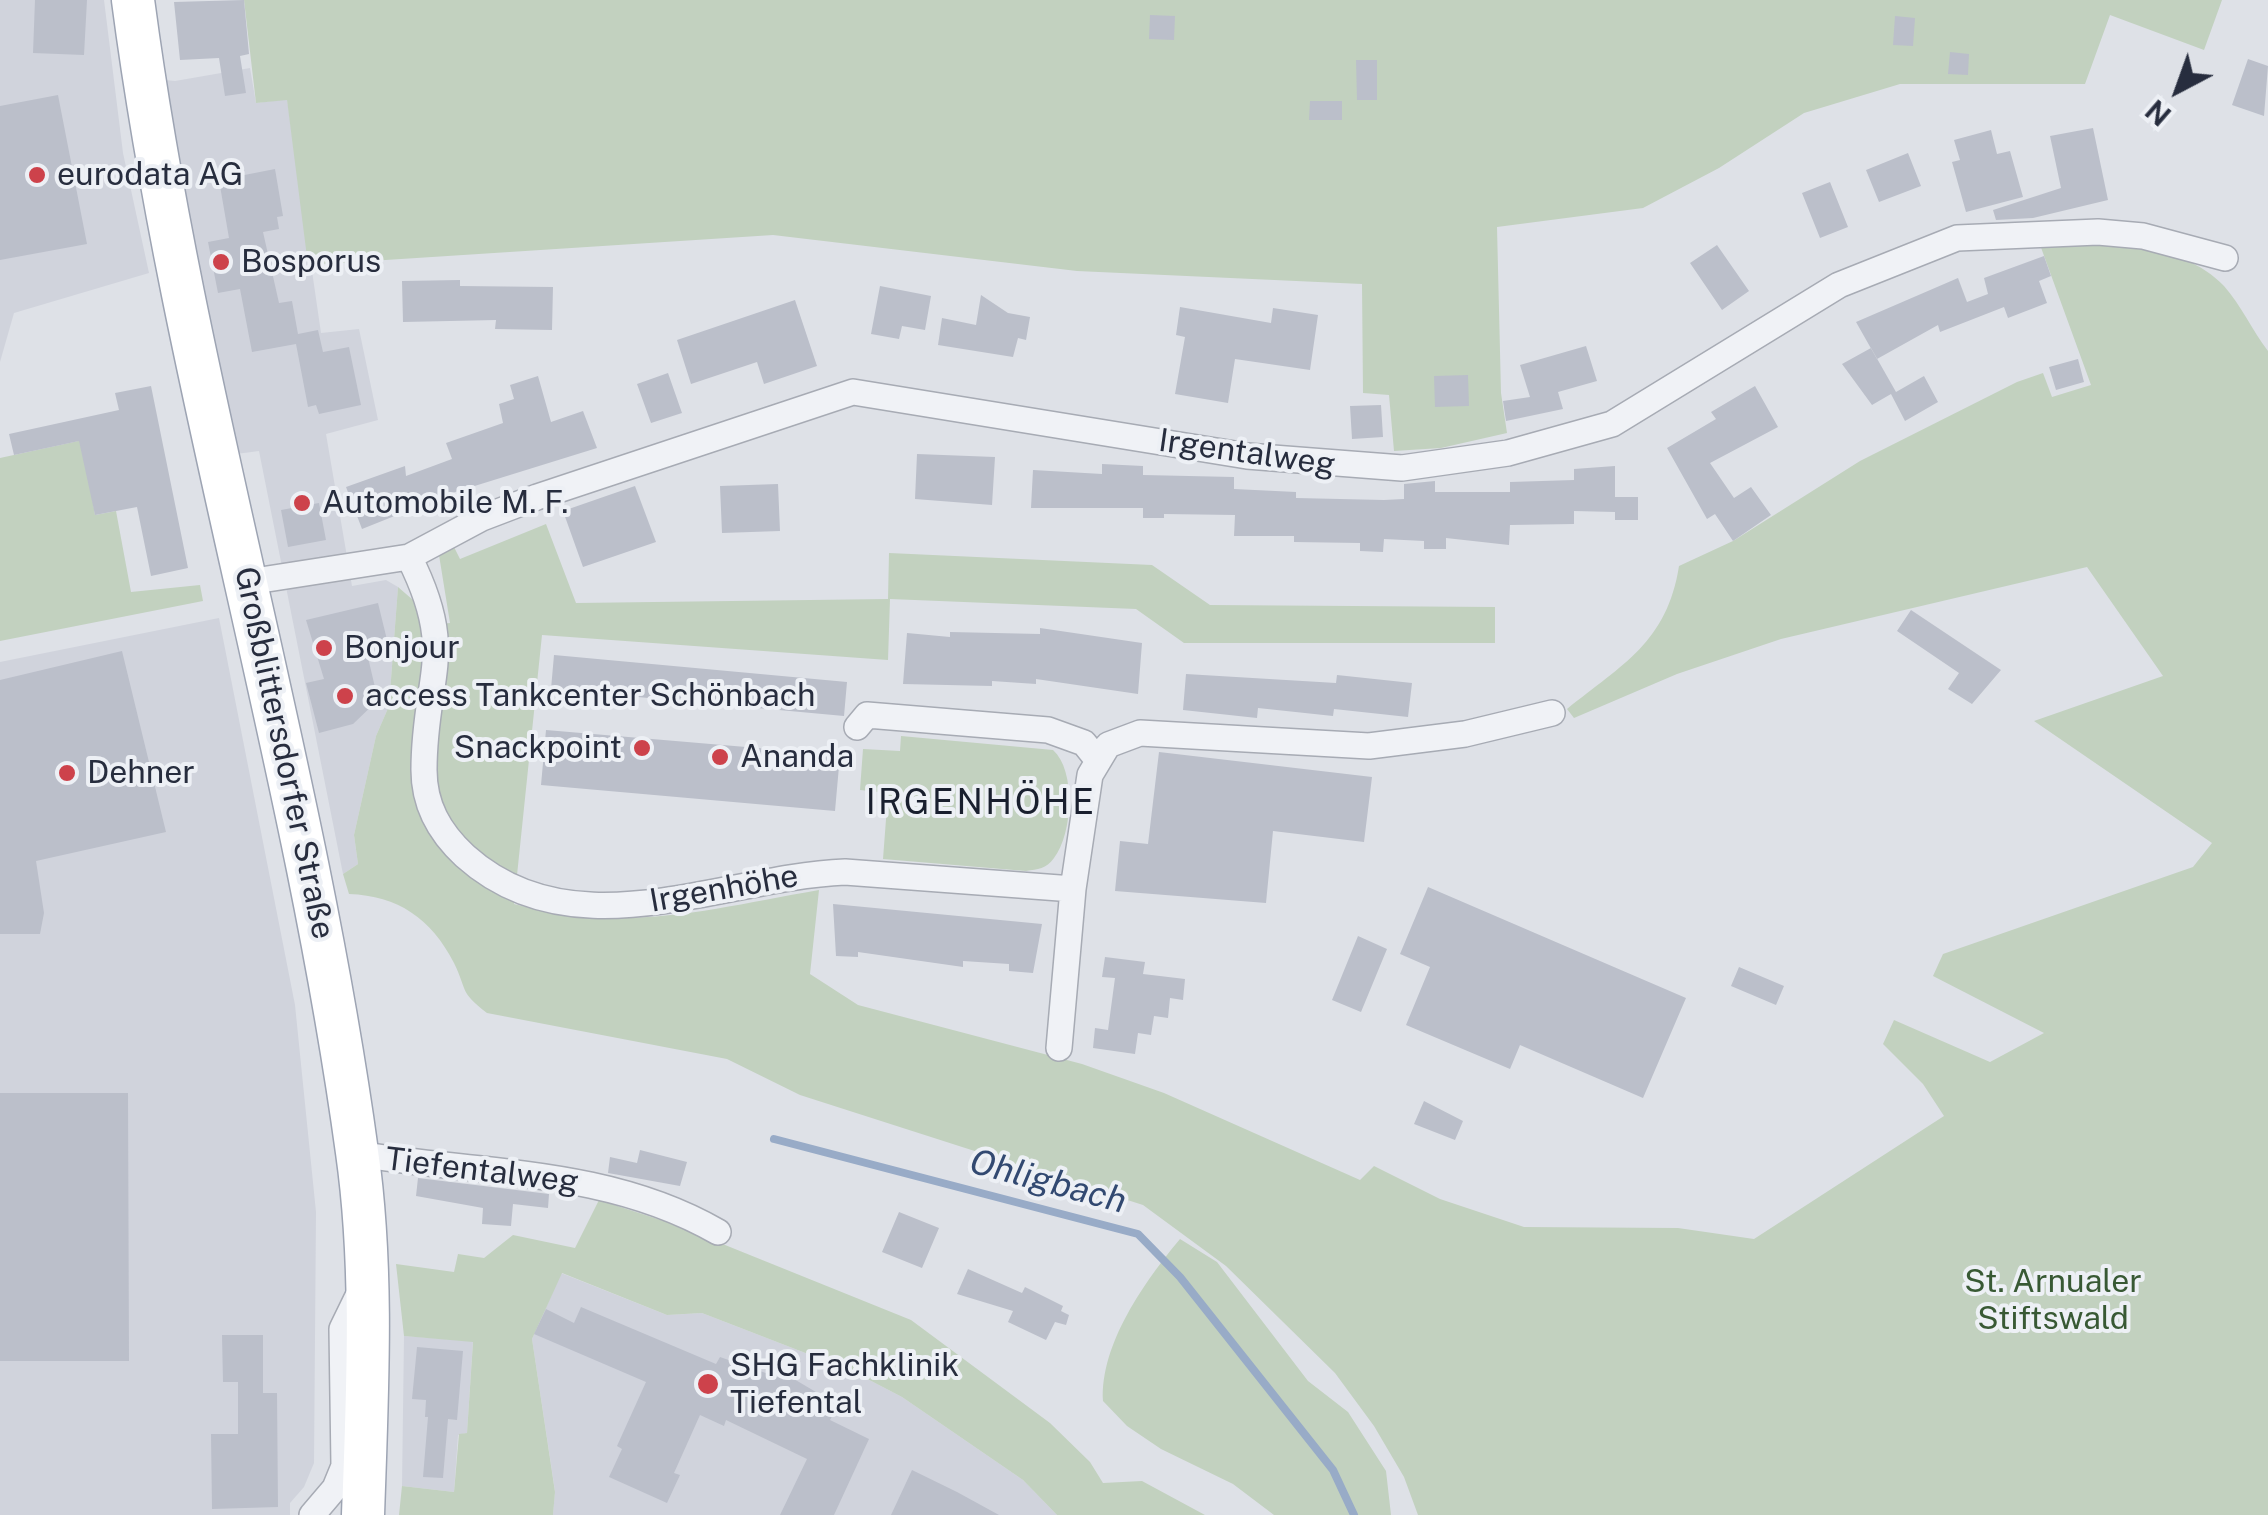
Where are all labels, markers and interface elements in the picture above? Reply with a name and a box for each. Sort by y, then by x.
north arrow [2128,40,2228,140]
text: N [2139,93,2177,133]
place label: eurodata AG [57,156,243,194]
marker: eurodata AG [26,164,48,186]
place label: Bosporus [241,243,381,281]
marker: Bosporus [210,251,232,273]
street label: Irgentalweg [1156,422,1338,484]
place label: Automobile M. F. [322,484,569,522]
marker: Automobile M. F. [291,492,313,514]
street label: Großblittersdorfer Straße [226,563,342,943]
place label: Bonjour [344,629,460,667]
marker: Bonjour [313,637,335,659]
place label: access Tankcenter Schönbach [365,677,815,715]
marker: access Tankcenter Schönbach [334,685,356,707]
place label: Snackpoint [454,729,622,767]
marker: Snackpoint [631,737,653,759]
place label: Ananda [740,738,854,776]
marker: Ananda [709,746,731,768]
place label: Dehner [87,754,195,792]
marker: Dehner [56,762,78,784]
district label: IRGENHÖHE [866,782,1096,824]
street label: Irgenhöhe [647,857,801,921]
street label: Tiefentalweg [383,1140,581,1202]
water label: Ohligbach [965,1141,1131,1223]
park label: St. Arnualer Stiftswald [1964,1263,2142,1338]
place label: SHG Fachklinik Tiefental [730,1347,959,1422]
marker: SHG Fachklinik Tiefental [695,1371,721,1397]

